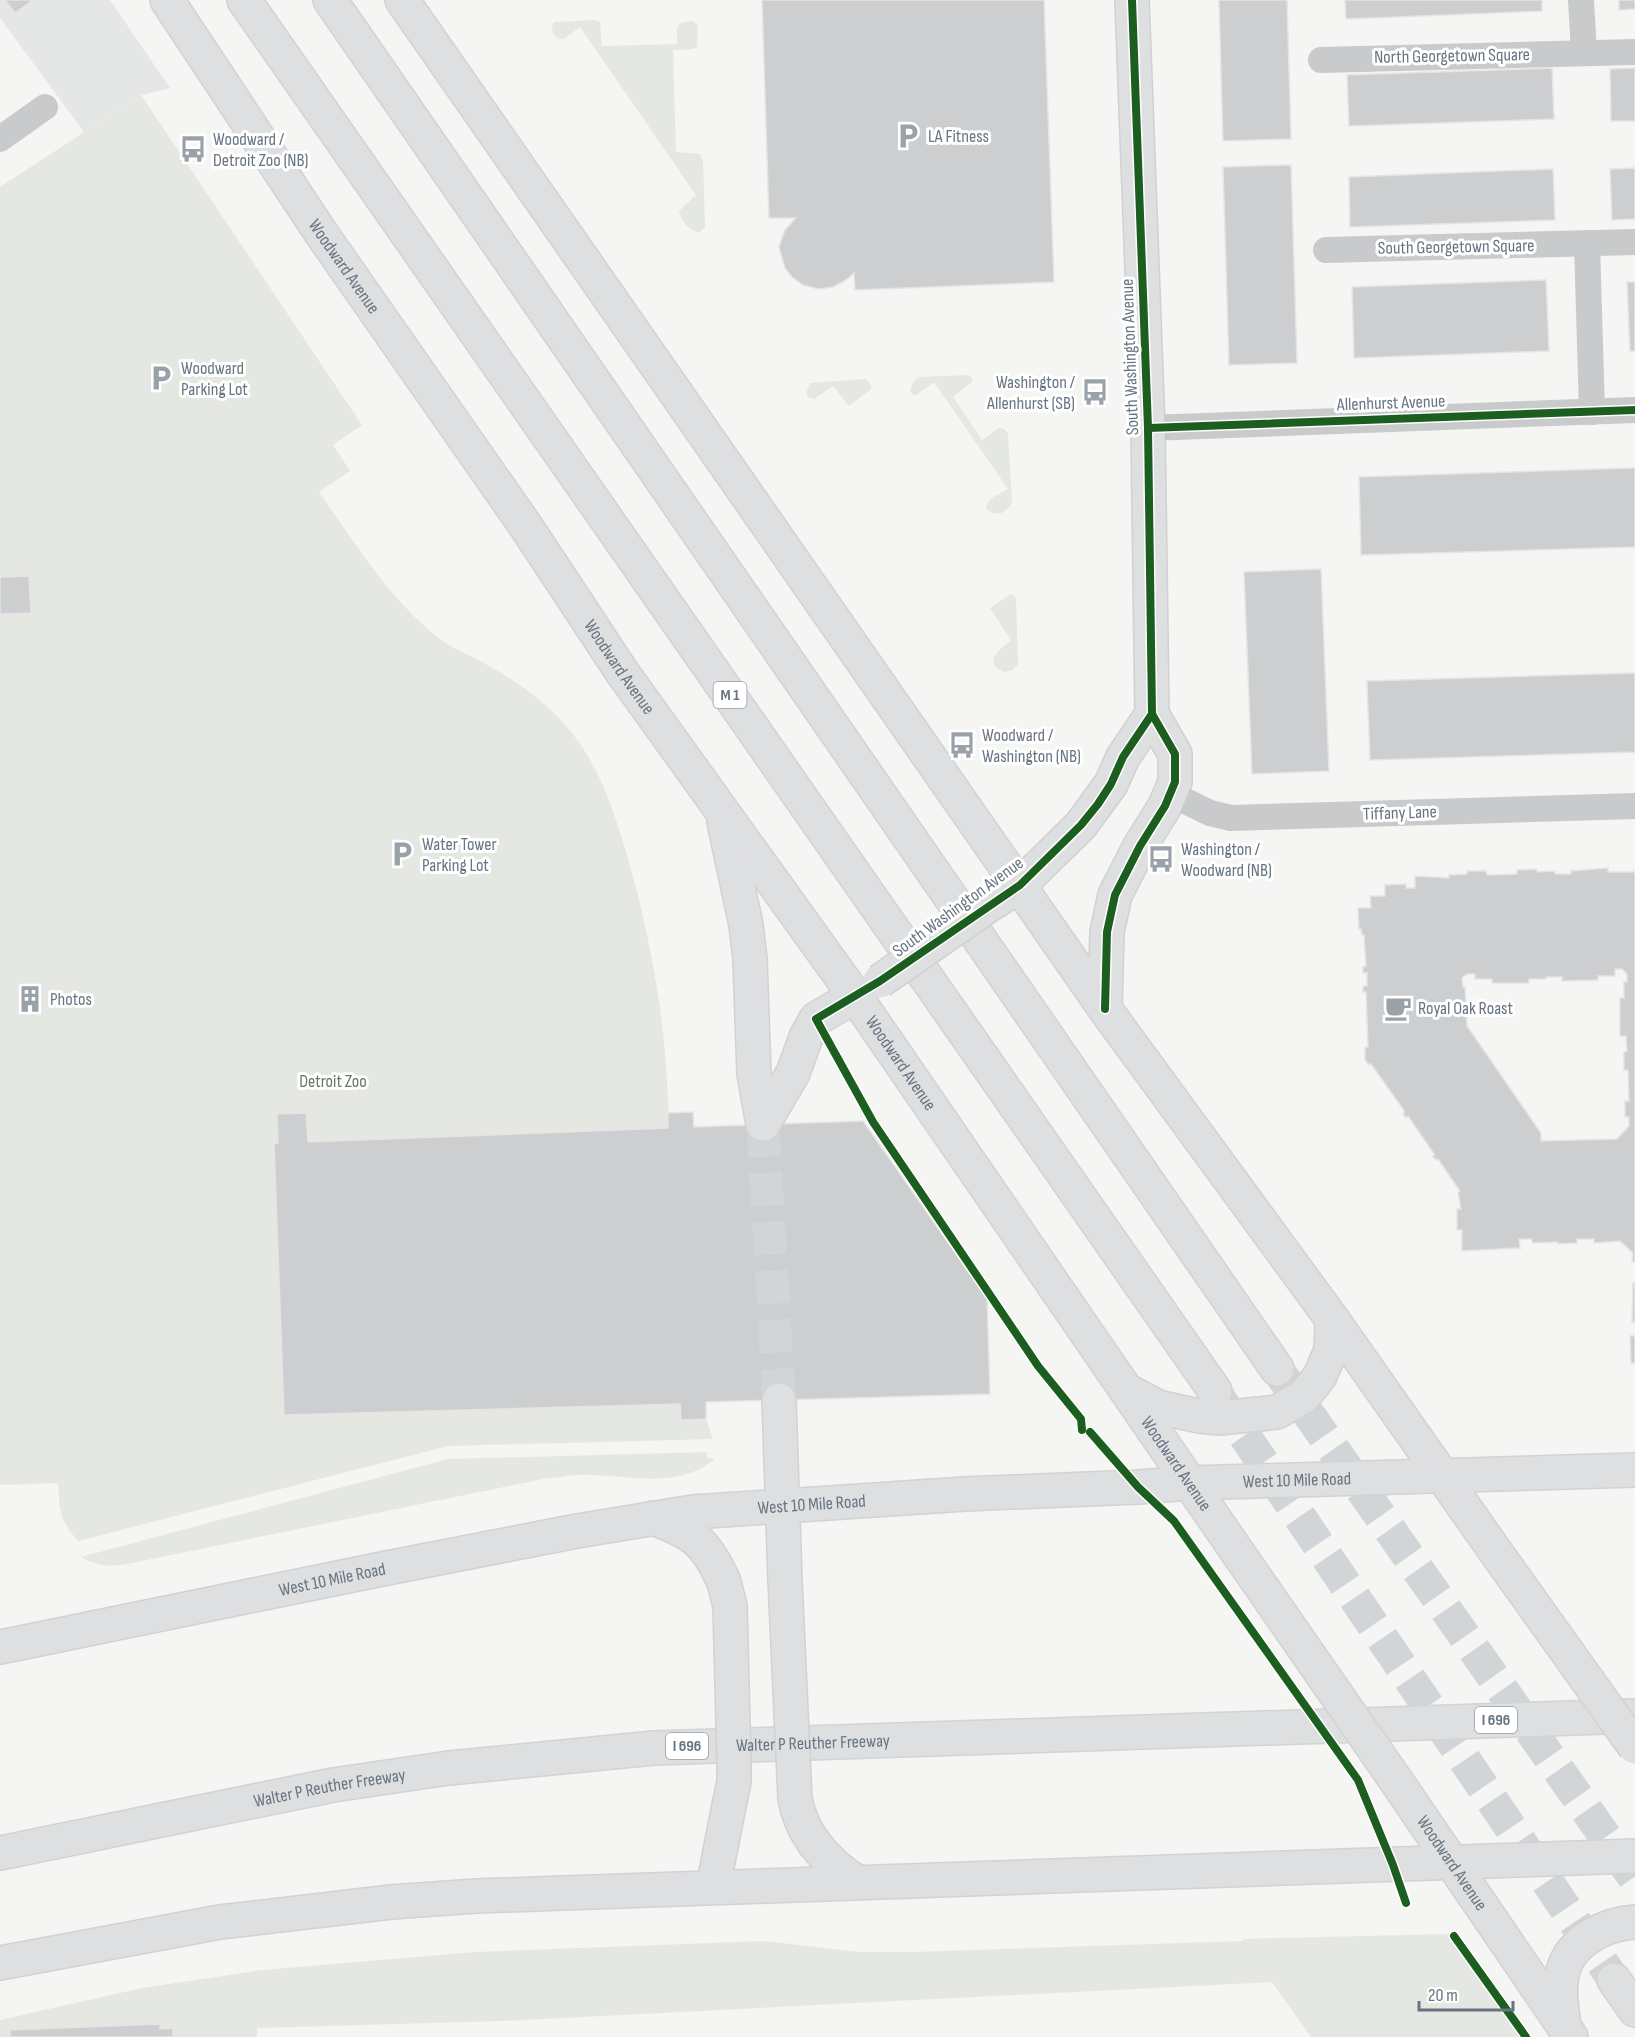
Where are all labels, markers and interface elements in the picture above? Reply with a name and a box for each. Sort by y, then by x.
street label: North Georgetown Square [1374,44,1530,68]
parking icon: LA Fitness [893,121,923,151]
place label: LA Fitness [928,126,989,147]
place label: Woodward / Detroit Zoo (NB) [213,129,308,171]
bus stop icon: Woodward / Detroit Zoo (NB) [178,134,208,164]
street label: Woodward Avenue [304,215,384,318]
street label: South Georgetown Square [1378,235,1534,259]
street label: South Washington Avenue [1117,278,1143,436]
place label: Woodward Parking Lot [181,358,248,400]
parking icon: Woodward Parking Lot [146,363,176,393]
place label: Washington / Allenhurst (SB) [986,372,1076,414]
bus stop icon: Washington / Allenhurst (SB) [1080,377,1110,407]
street label: Allenhurst Avenue [1335,391,1446,415]
street label: Woodward Avenue [580,616,659,718]
road number: M 1 [714,682,746,708]
place label: Woodward / Washington (NB) [982,725,1081,767]
bus stop icon: Woodward / Washington (NB) [947,730,977,760]
street label: Tiffany Lane [1363,801,1437,825]
place label: Water Tower Parking Lot [422,834,497,876]
parking icon: Water Tower Parking Lot [387,839,417,869]
place label: Washington / Woodward (NB) [1181,839,1272,881]
bus stop icon: Washington / Woodward (NB) [1146,844,1176,874]
street label: South Washington Avenue [888,852,1028,962]
building icon: Photos [15,984,45,1014]
place label: Photos [50,989,92,1010]
cafe icon: Royal Oak Roast [1383,993,1413,1023]
place label: Royal Oak Roast [1418,998,1514,1019]
street label: Woodward Avenue [861,1012,941,1114]
park label: Detroit Zoo [299,1071,367,1092]
street label: Woodward Avenue [1137,1412,1216,1515]
street label: West 10 Mile Road [1243,1468,1351,1492]
street label: West 10 Mile Road [757,1490,866,1518]
street label: West 10 Mile Road [277,1558,387,1600]
road number: I 696 [1475,1707,1517,1733]
street label: Walter P Reuther Freeway [736,1730,890,1756]
road number: I 696 [666,1733,708,1759]
street label: Walter P Reuther Freeway [252,1764,407,1811]
street label: Woodward Avenue [1413,1812,1492,1914]
scale bar [1419,1974,1514,2012]
text: 20 m [1428,1985,1458,2006]

